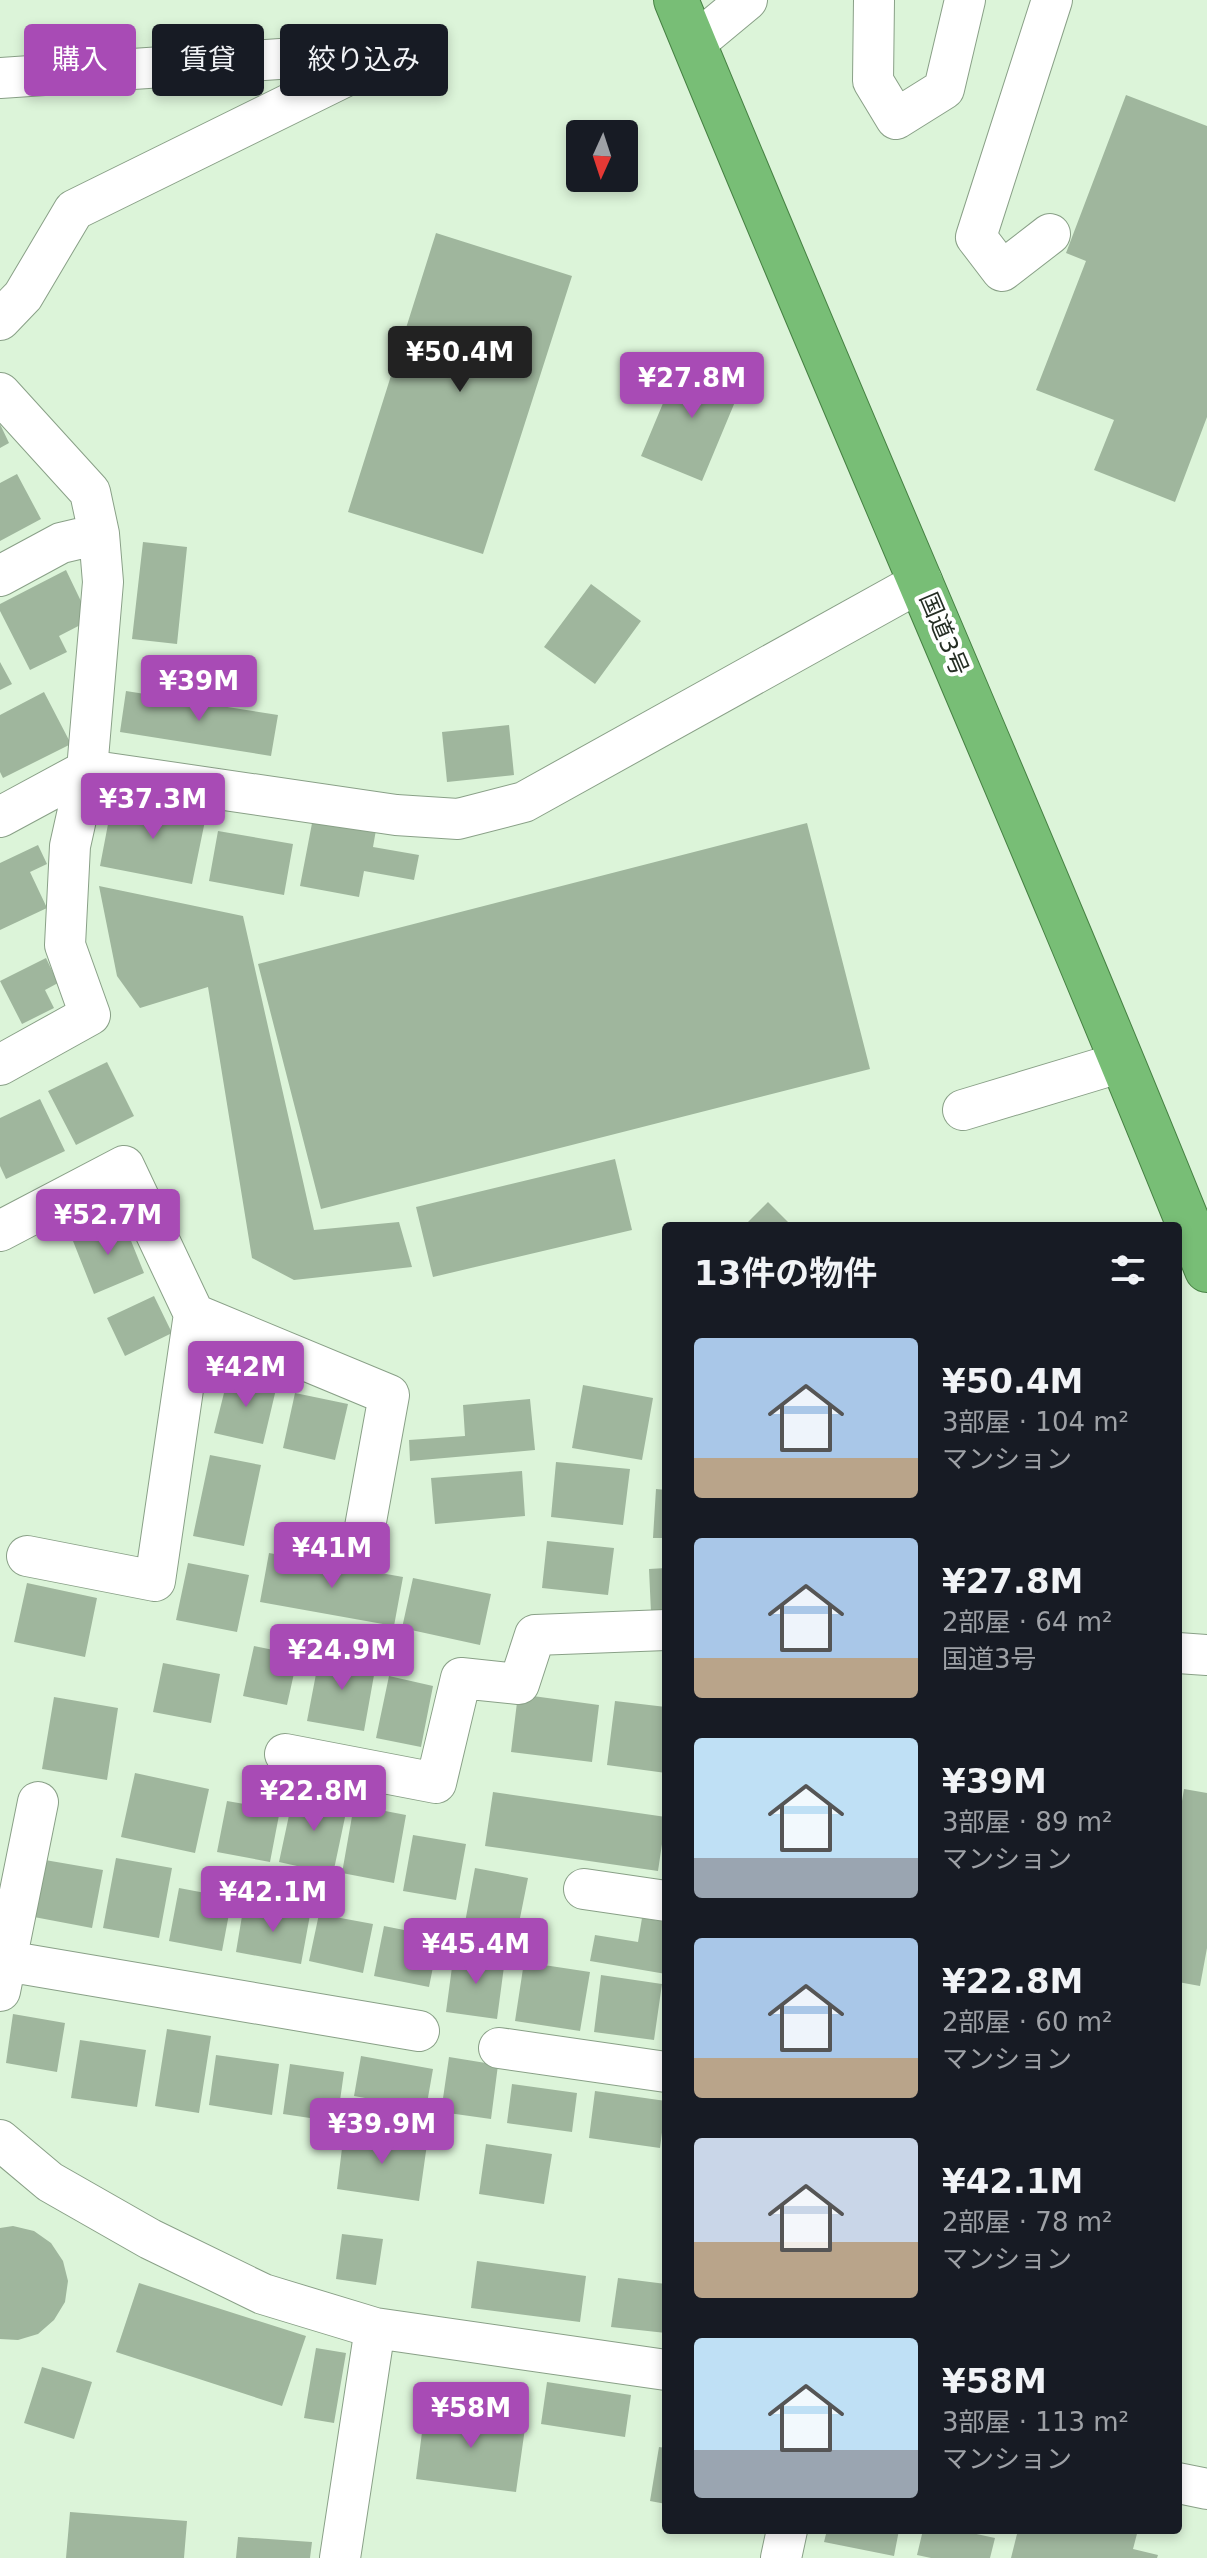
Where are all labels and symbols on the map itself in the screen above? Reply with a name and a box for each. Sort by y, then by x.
north arrow [566,120,638,192]
pin: ¥50.4M [395,326,525,394]
pin: ¥27.8M [627,352,757,420]
street label: 国道3号 [914,588,974,680]
pin: ¥39M [152,655,246,723]
pin: ¥37.3M [88,773,218,841]
pin: ¥52.7M [43,1189,173,1257]
pin: ¥42M [199,1341,293,1409]
pin: ¥41M [285,1522,379,1590]
pin: ¥24.9M [277,1624,407,1692]
pin: ¥22.8M [249,1765,379,1833]
pin: ¥42.1M [208,1866,338,1934]
pin: ¥45.4M [411,1918,541,1986]
pin: ¥39.9M [317,2098,447,2166]
pin: ¥58M [424,2382,518,2450]

